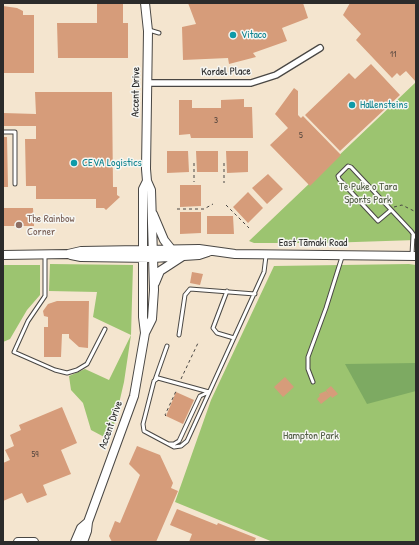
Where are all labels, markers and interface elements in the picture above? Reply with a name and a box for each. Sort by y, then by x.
place label: Vitaco [241,28,266,42]
marker: Vitaco [228,30,238,40]
house number: 11 [390,50,396,60]
street label: Kordel Place [201,65,251,79]
street label: Accent Drive [129,67,143,117]
place label: Hallensteins [360,98,408,112]
marker: Hallensteins [347,100,357,110]
house number: 3 [214,116,218,126]
house number: 5 [299,131,303,141]
place label: CEVA Logistics [82,156,142,170]
marker: CEVA Logistics [69,158,79,168]
park label: Te Puke o Tara Sports Park [339,180,397,206]
place label: The Rainbow Corner [27,212,74,238]
marker: The Rainbow Corner [14,220,24,230]
street label: East Tāmaki Road [279,236,347,250]
street label: Accent Drive [96,399,126,451]
park label: Hampton Park [283,429,339,443]
house number: 59 [31,450,39,460]

